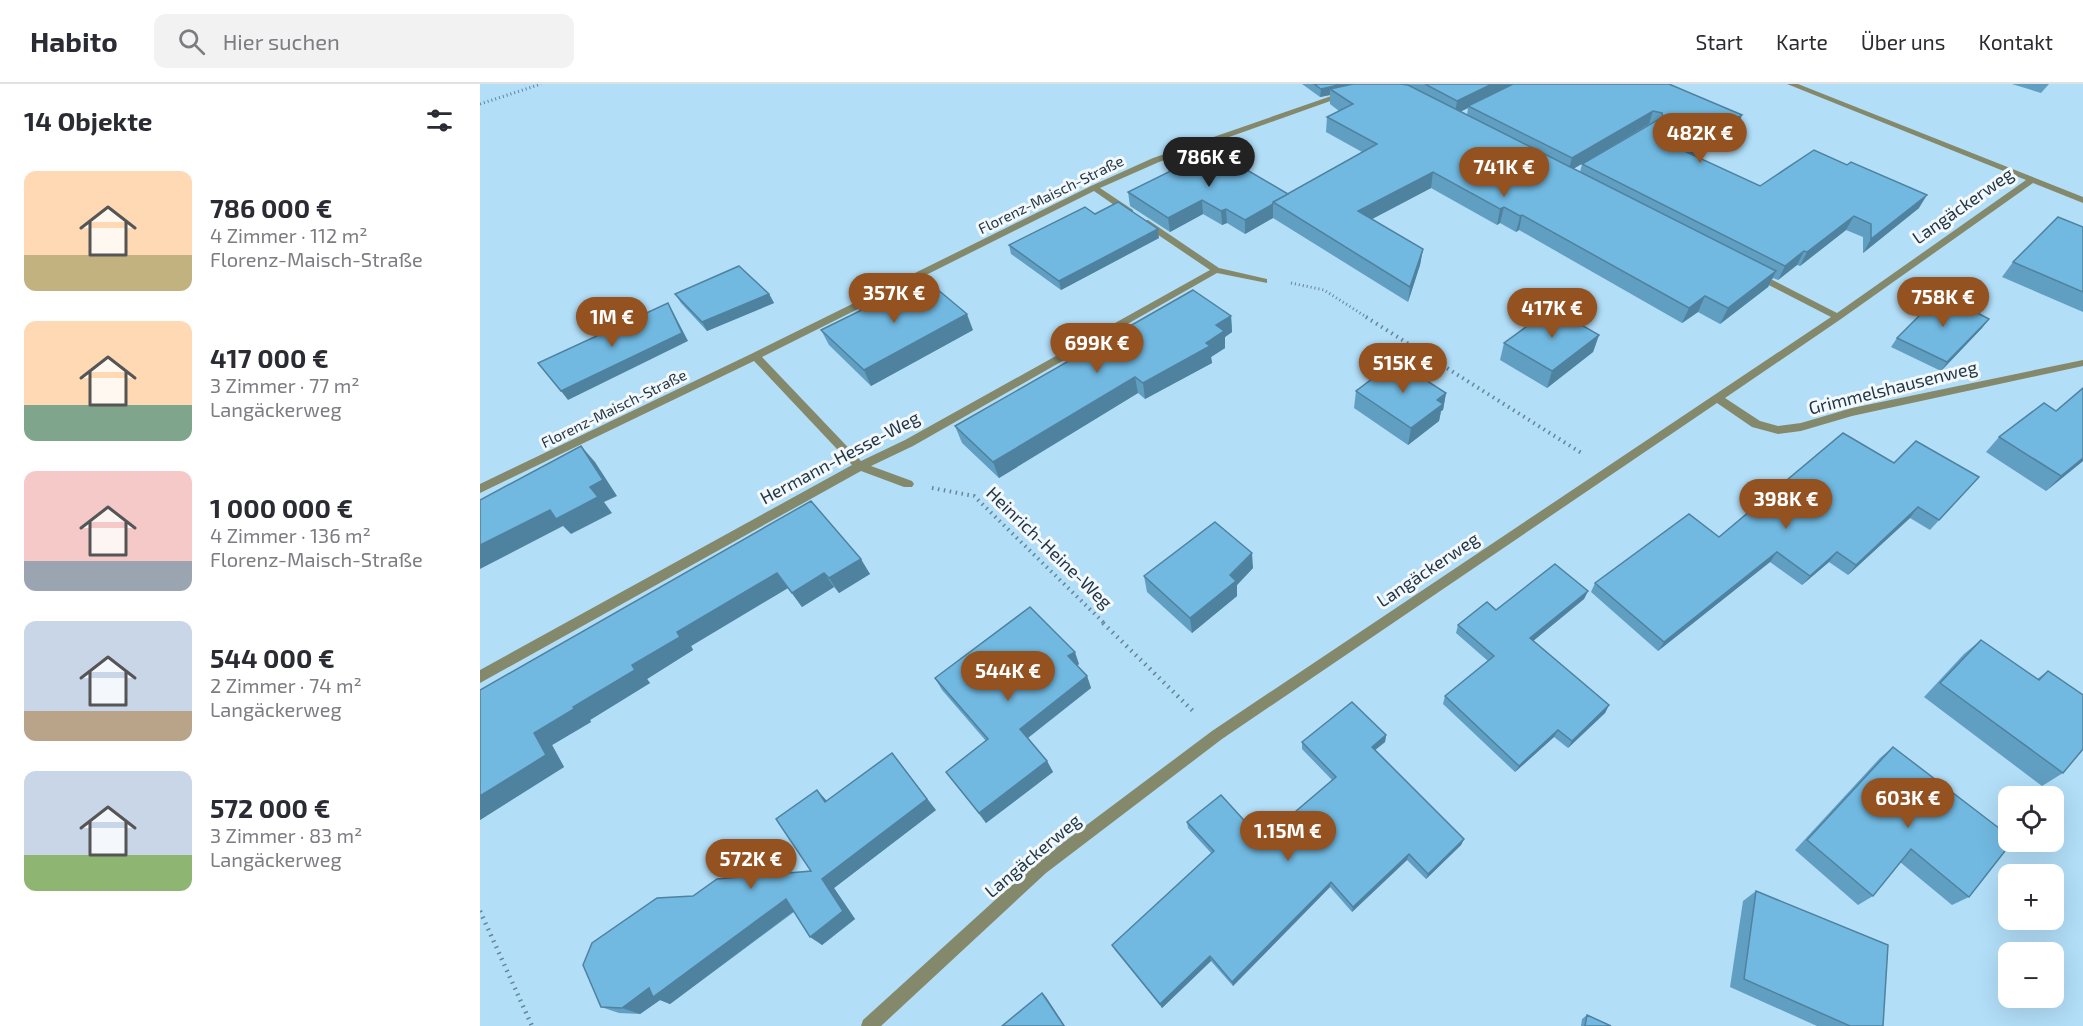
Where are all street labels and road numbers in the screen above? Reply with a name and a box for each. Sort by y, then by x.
street label: Florenz-Maisch-Straße [975,151,1126,237]
street label: Langäckerweg [1908,162,2017,248]
street label: Grimmelshausenweg [1806,355,1979,419]
street label: Florenz-Maisch-Straße [538,365,689,451]
street label: Hermann-Hesse-Weg [756,406,923,509]
street label: Heinrich-Heine-Weg [982,482,1117,613]
street label: Langäckerweg [1372,527,1483,611]
street label: Langäckerweg [980,809,1085,902]

